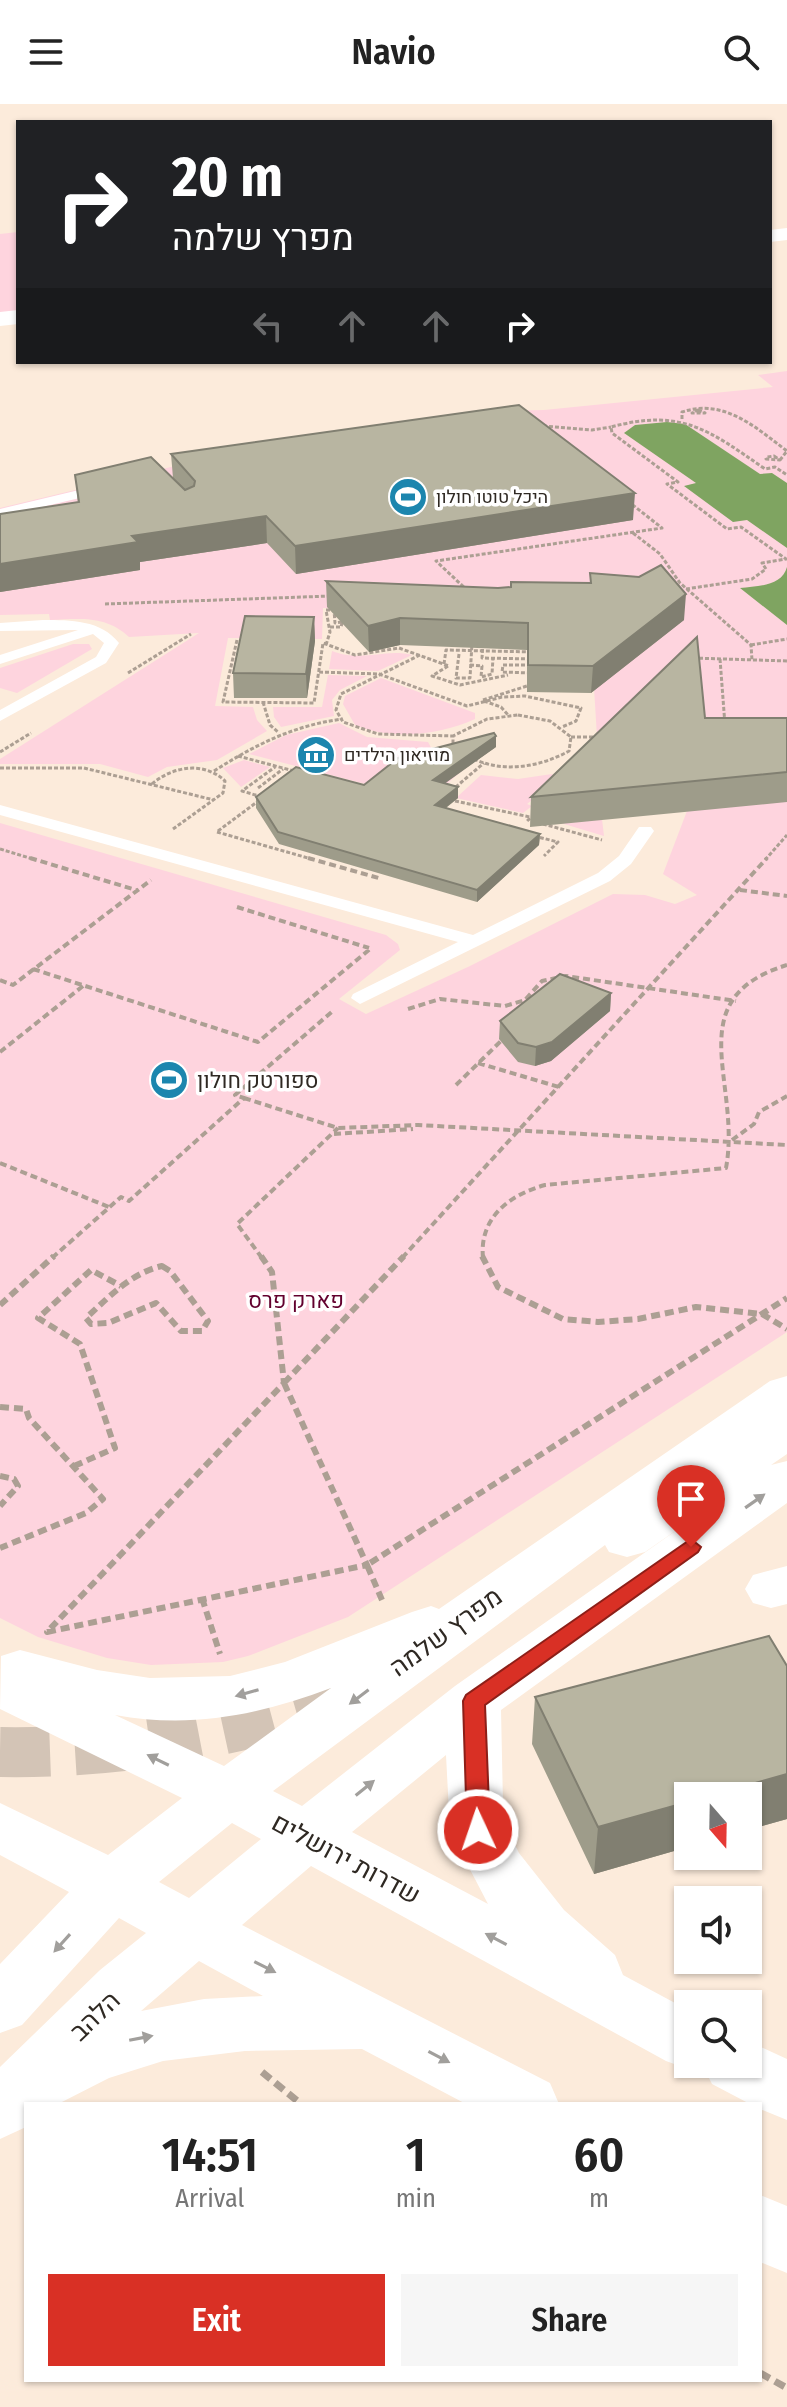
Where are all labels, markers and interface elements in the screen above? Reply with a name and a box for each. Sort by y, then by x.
icon: menu [24,30,68,74]
text: Navio [351,30,436,74]
icon: search [719,30,763,74]
text: 20 m [172,144,283,211]
icon: right [40,152,144,256]
text: מפרץ שלמה [172,216,354,260]
icon: left [246,304,290,348]
icon: ahead [330,304,374,348]
icon: ahead [414,304,458,348]
icon: right [498,304,542,348]
sports icon: היכל טוטו חולון [387,476,429,518]
place label: היכל טוטו חולון [436,486,548,508]
museum icon: מוזיאון הילדים [295,734,337,776]
place label: מוזיאון הילדים [344,744,450,766]
sports icon: ספורטק חולון [148,1059,190,1101]
place label: ספורטק חולון [197,1067,318,1094]
park label: פארק פרס [248,1287,344,1314]
pin [657,1465,725,1547]
icon: arrive [669,1477,713,1521]
one-way arrow [744,1493,766,1509]
street label: מפרץ שלמה [384,1581,508,1683]
one-way arrow [235,1687,260,1699]
one-way arrow [348,1688,369,1704]
one-way arrow [146,1753,169,1767]
one-way arrow [355,1780,375,1797]
north arrow [674,1782,762,1870]
map controls [674,1782,762,2078]
position arrow [436,1788,520,1872]
street label: שדרות ירושלים [266,1807,426,1911]
button: sound [674,1886,762,1974]
one-way arrow [54,1932,71,1952]
one-way arrow [484,1932,507,1945]
one-way arrow [254,1960,277,1973]
street label: הלהב [64,1985,126,2047]
button: search [674,1990,762,2078]
one-way arrow [129,2031,154,2044]
one-way arrow [428,2050,450,2064]
text: 14:51 [162,2126,258,2184]
text: 1 [406,2126,426,2184]
text: 60 [574,2126,624,2184]
text: Arrival [175,2183,244,2214]
text: min [396,2183,436,2214]
text: m [589,2183,609,2214]
button: Exit [48,2274,385,2366]
button: Share [401,2274,738,2366]

